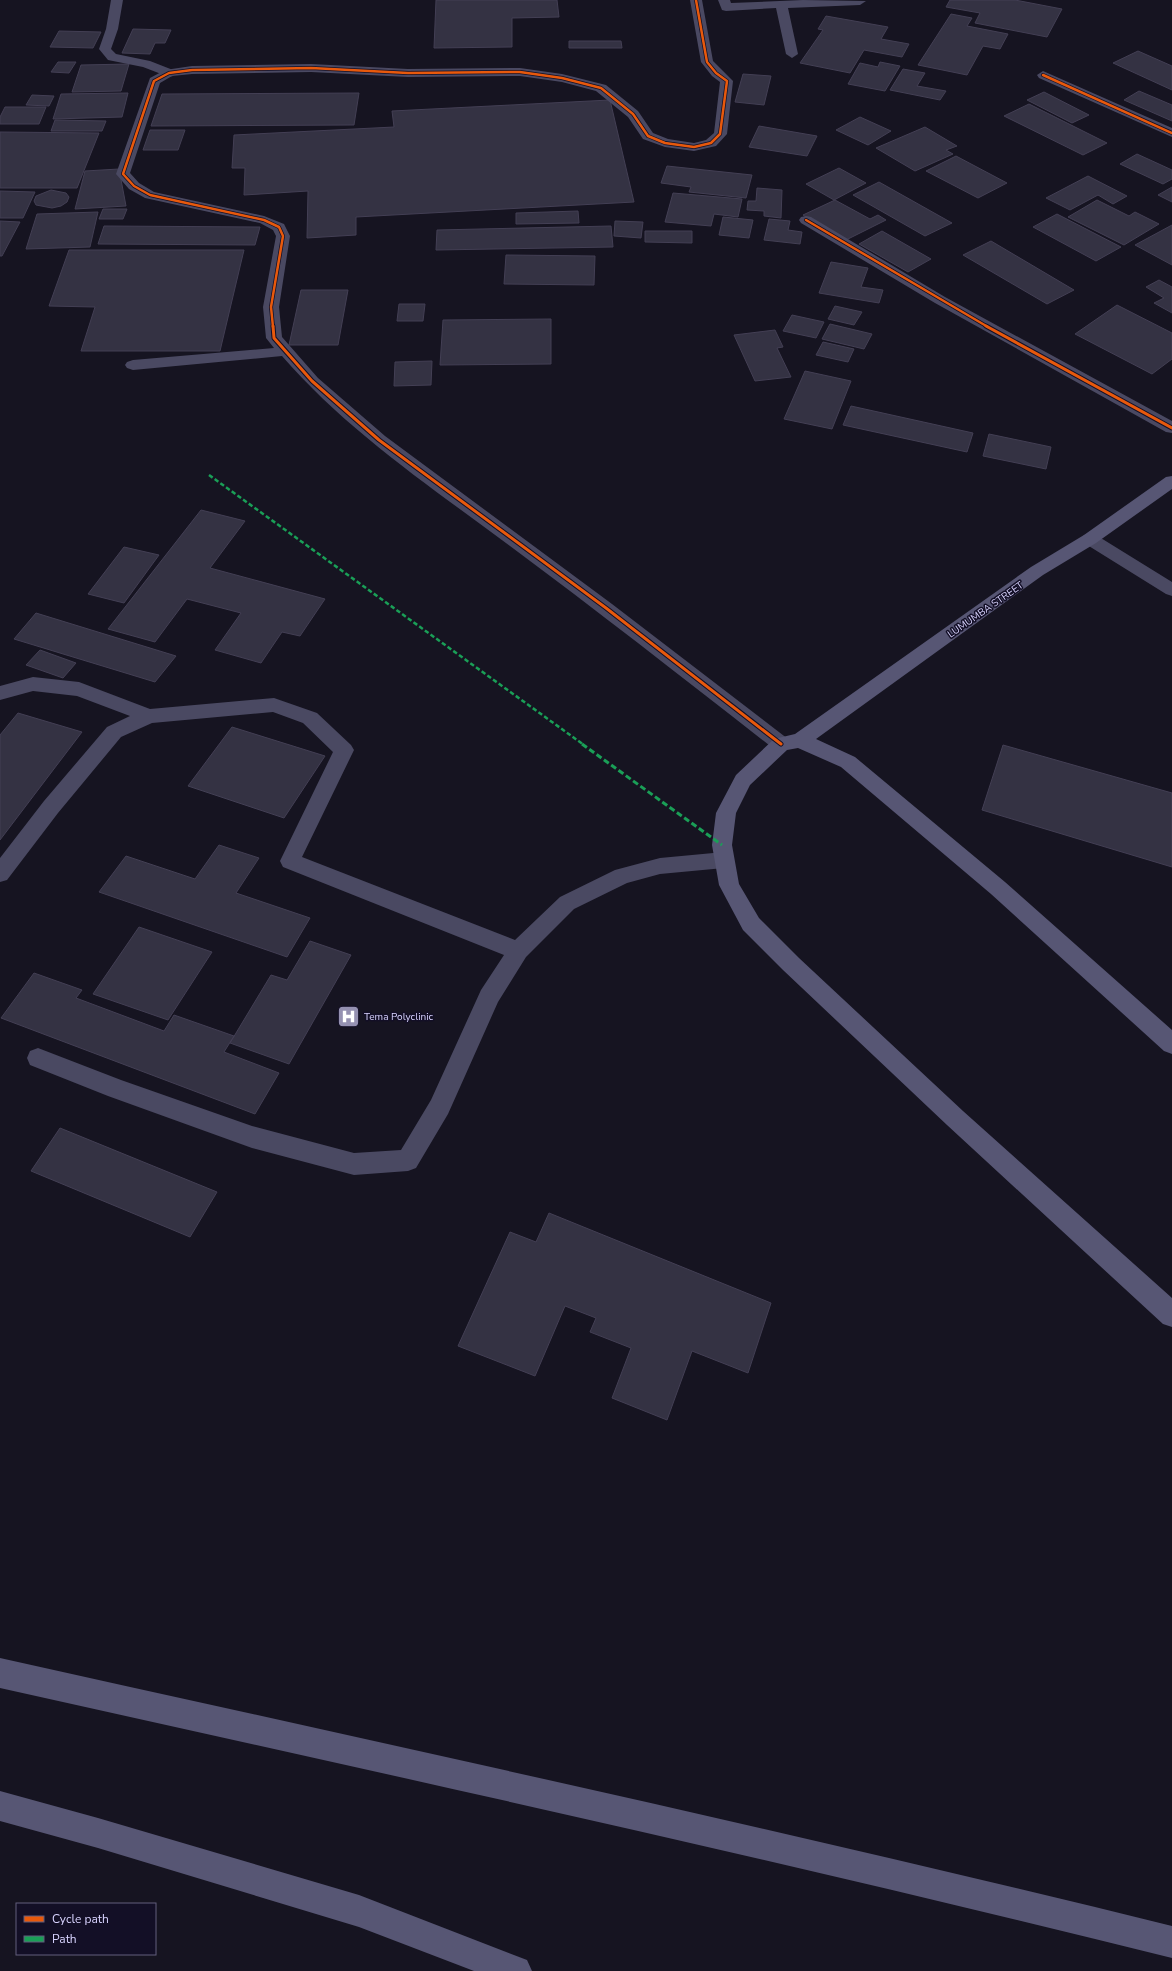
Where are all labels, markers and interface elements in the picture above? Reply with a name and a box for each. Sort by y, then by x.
street label: LUMUMBA STREET [945,578,1026,641]
hospital icon: Tema Polyclinic [335,1003,361,1029]
place label: Tema Polyclinic [364,1010,433,1024]
legend [16,1903,156,1955]
text: Cycle path [52,1911,109,1927]
text: Path [52,1931,77,1947]

